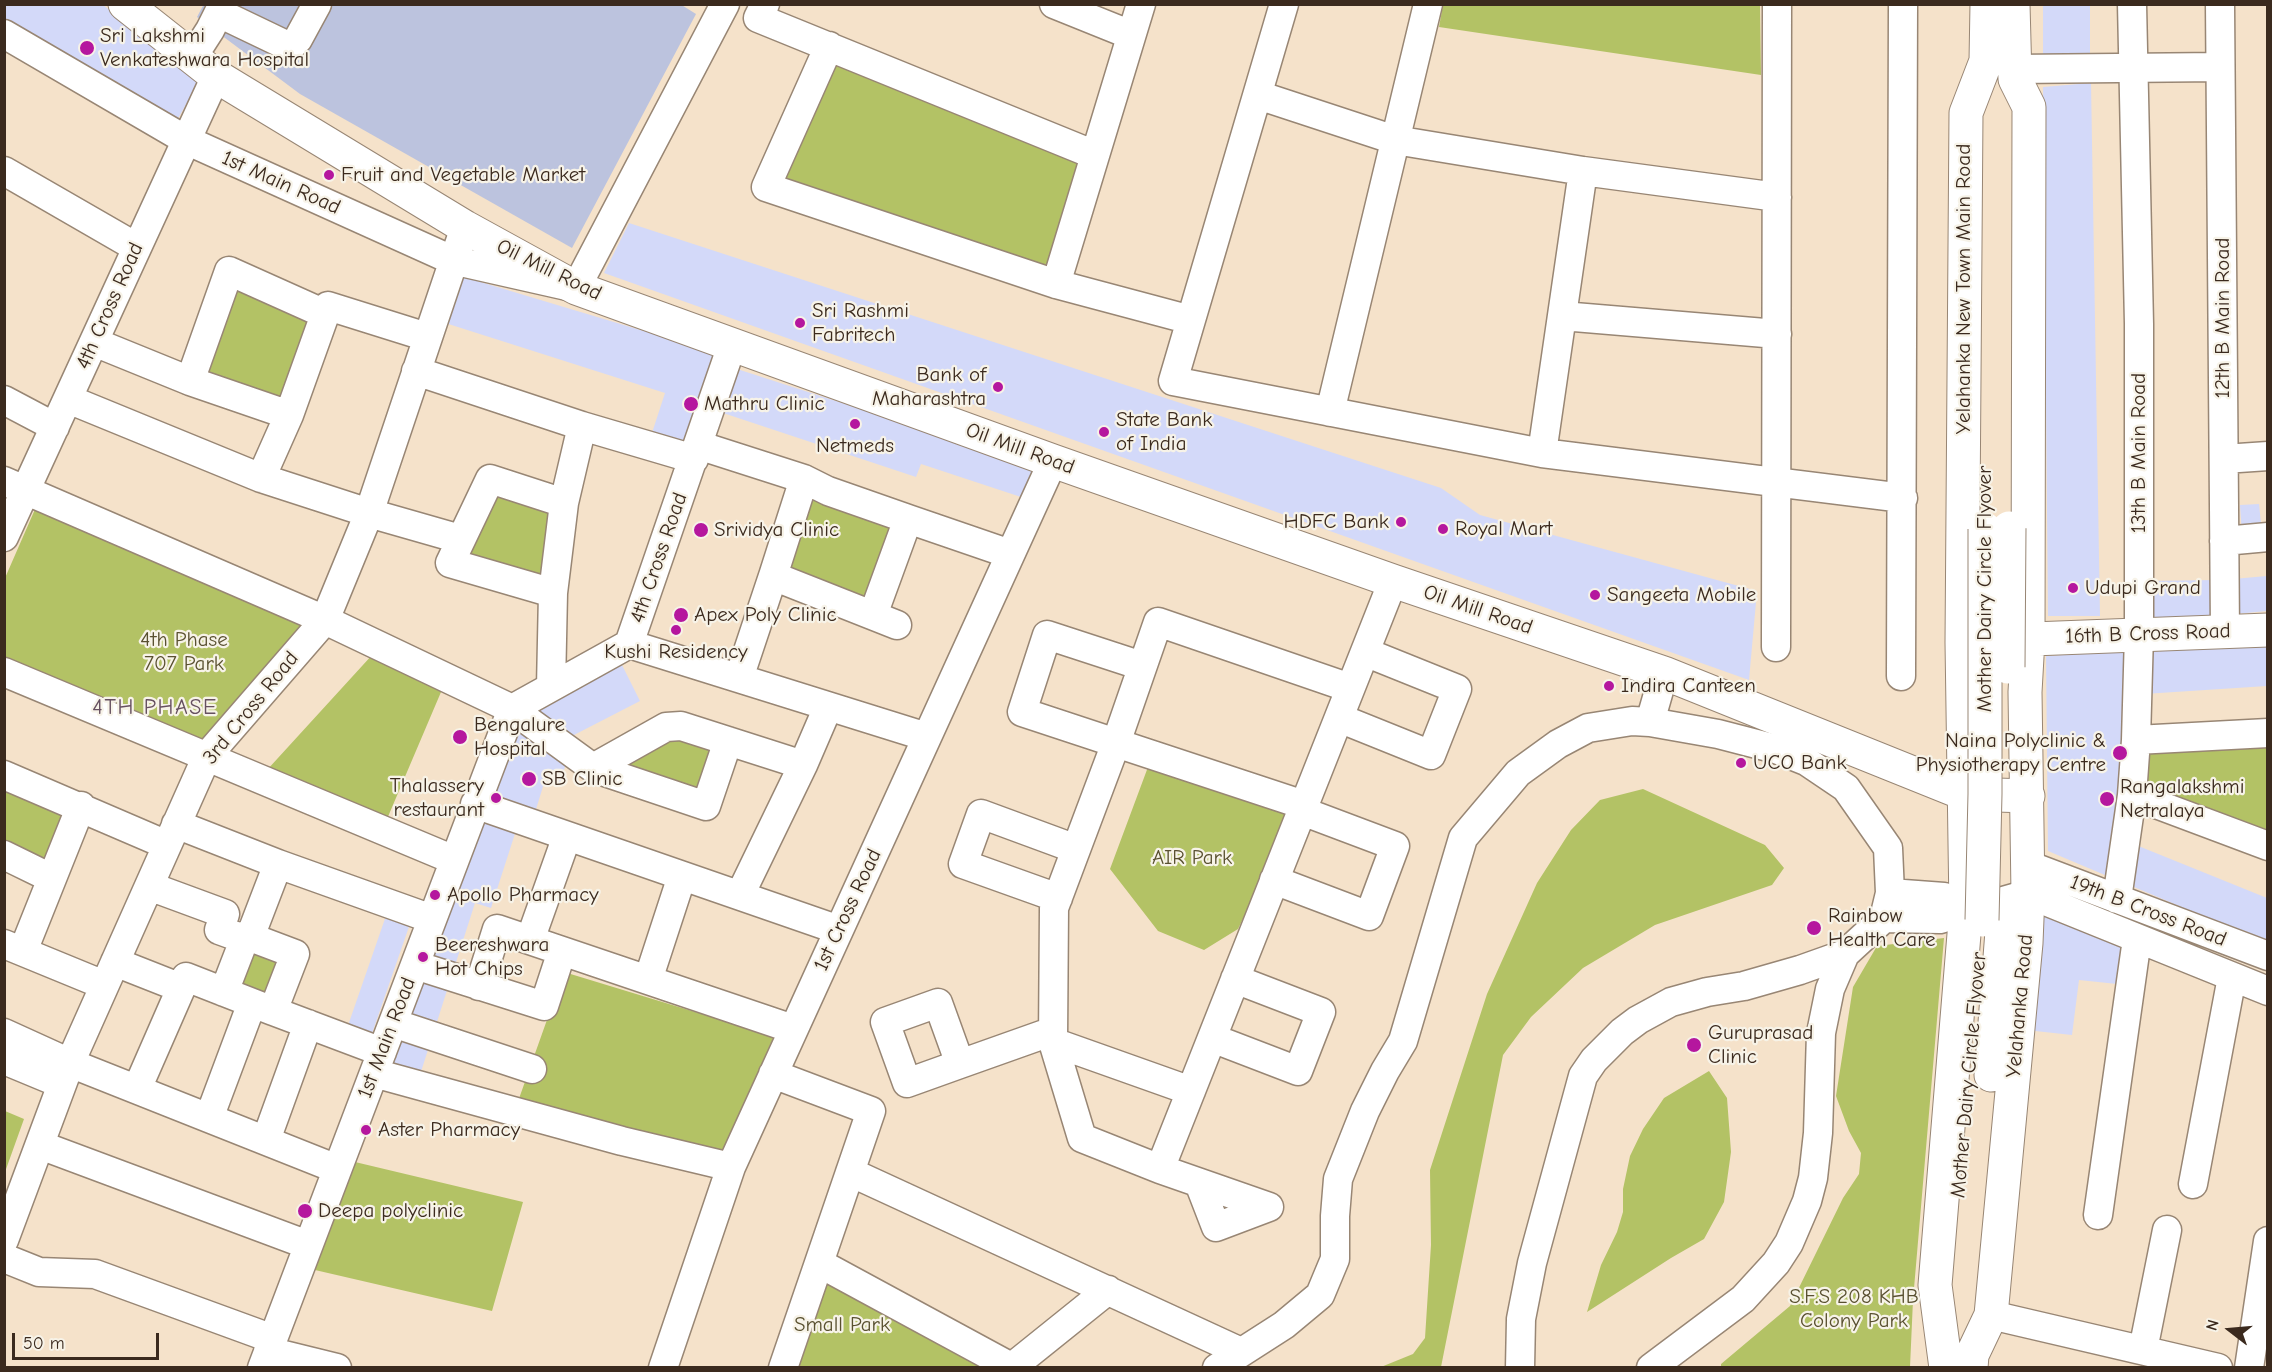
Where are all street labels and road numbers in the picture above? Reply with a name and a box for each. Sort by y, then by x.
street label: Yelahanka New Town Main Road [1951,144,1977,434]
street label: 1st Main Road [218,146,344,220]
street label: Oil Mill Road [492,234,606,306]
street label: 12th B Main Road [2210,238,2236,398]
street label: 4th Cross Road [71,239,149,373]
street label: 13th B Main Road [2126,373,2152,533]
street label: Oil Mill Road [962,418,1078,480]
street label: Mother Dairy Circle Flyover [1972,466,1998,712]
street label: 4th Cross Road [625,490,693,626]
street label: Oil Mill Road [1420,580,1536,640]
street label: 16th B Cross Road [2065,619,2231,649]
street label: 3rd Cross Road [198,646,304,770]
street label: 1st Cross Road [809,845,887,975]
street label: 19th B Cross Road [2066,870,2230,952]
street label: Yelahanka Road [2001,933,2039,1079]
street label: Mother Dairy Circle Flyover [1946,951,1992,1199]
street label: 1st Main Road [352,974,422,1102]

